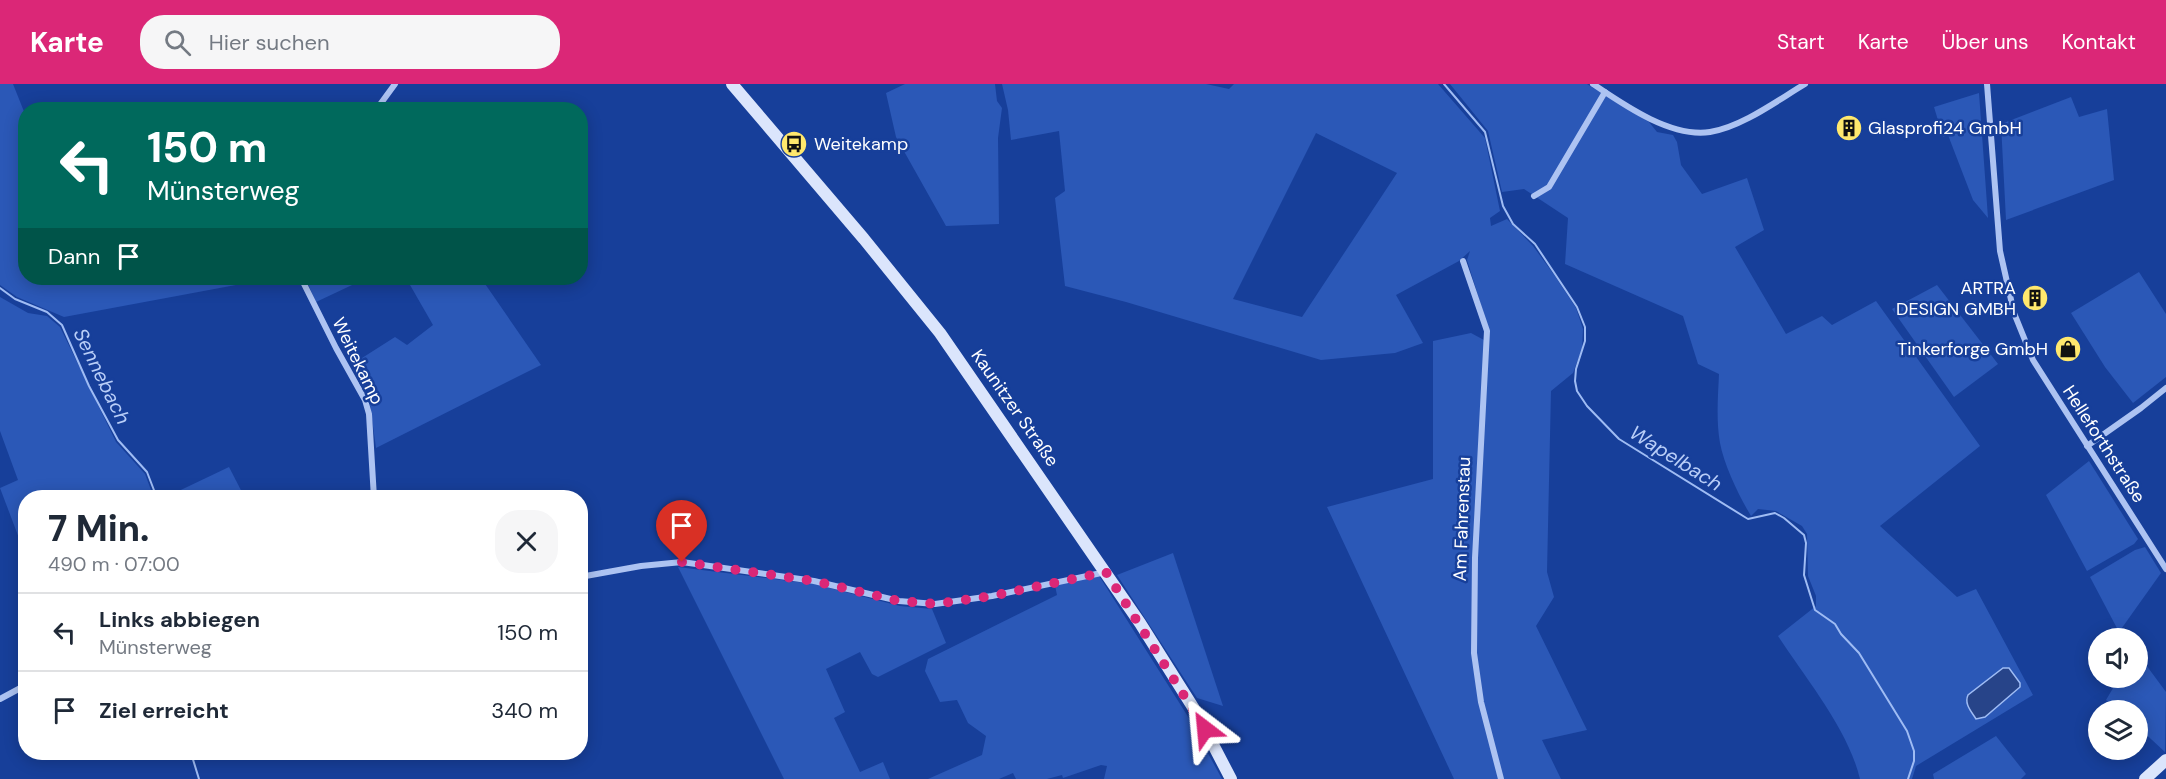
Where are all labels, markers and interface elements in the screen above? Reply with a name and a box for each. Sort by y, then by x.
search box [140,15,560,69]
text: Karte [30,24,104,61]
icon: search [161,26,194,59]
text: Hier suchen [209,28,330,57]
text: Start [1777,28,1825,56]
text: Karte [1858,28,1909,56]
text: Über uns [1942,28,2028,56]
text: Kontakt [2061,28,2136,56]
building icon: Glasprofi24 GmbH [1834,113,1864,143]
place label: Glasprofi24 GmbH [1868,116,2022,140]
text: 150 m [147,120,267,175]
icon: left [48,126,126,204]
bus stop icon: Weitekamp [779,129,809,159]
place label: Weitekamp [814,132,908,156]
text: Münsterweg [147,173,300,208]
icon: arrive [112,240,145,273]
text: Dann [48,242,100,271]
place label: ARTRA DESIGN GMBH [1896,276,2016,321]
building icon: ARTRA DESIGN GMBH [2020,283,2050,313]
street label: Weitekamp [327,313,389,409]
water label: Sennebach [68,324,136,428]
shop icon: Tinkerforge GmbH [2053,334,2083,364]
place label: Tinkerforge GmbH [1897,337,2048,361]
street label: Kaunitzer Straße [966,345,1064,471]
street label: Helleforthstraße [2057,381,2151,507]
water label: Wapelbach [1625,419,1727,497]
street label: Am Fahrenstau [1448,456,1476,582]
pin [656,500,707,562]
text: 7 Min. [48,505,149,552]
icon: arrive [665,509,698,542]
button: close [495,510,558,573]
text: 490 m · 07:00 [48,551,180,577]
text: Links abbiegen [99,605,260,634]
icon: left [48,616,81,649]
text: 150 m [497,618,558,647]
map controls [2088,628,2148,760]
button: sound [2088,628,2148,688]
text: Münsterweg [99,634,212,660]
icon: arrive [48,694,81,727]
text: Ziel erreicht [99,696,229,725]
text: 340 m [491,696,558,725]
position arrow [1173,697,1237,761]
button: layers [2088,700,2148,760]

